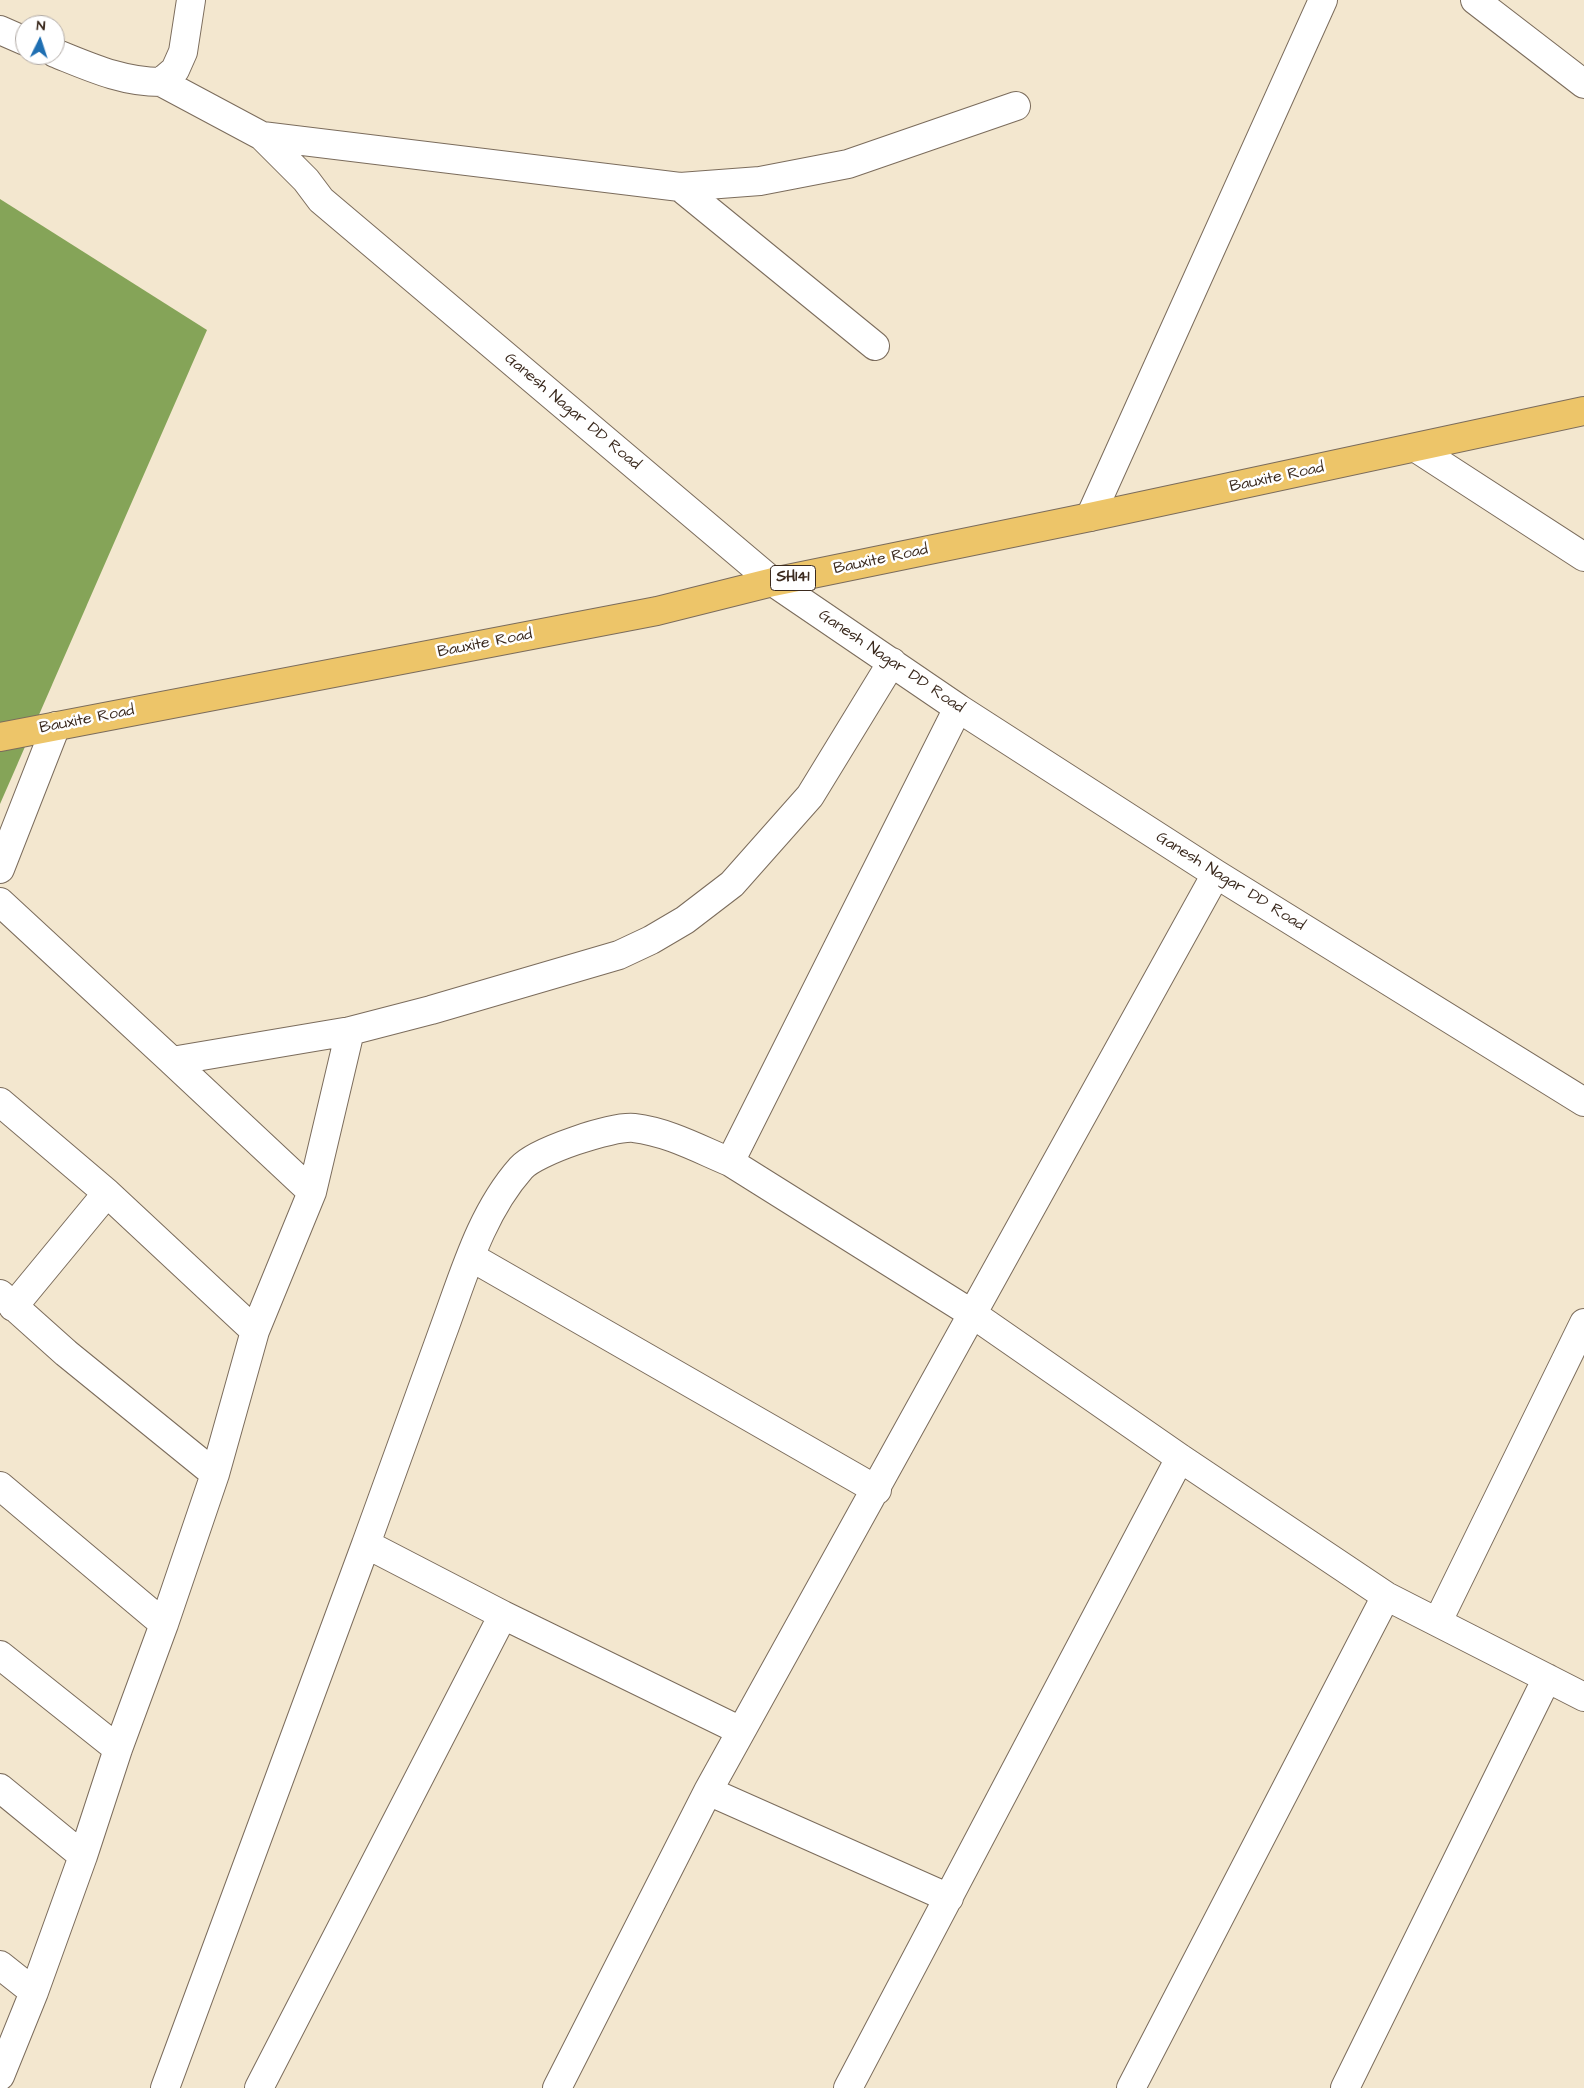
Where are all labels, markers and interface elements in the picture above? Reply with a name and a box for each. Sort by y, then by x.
north arrow [15,15,65,65]
text: N [36,16,46,36]
street label: Ganesh Nagar DD Road [500,349,644,475]
street label: Bauxite Road [1228,459,1326,497]
street label: Bauxite Road [832,541,930,579]
road number: SH141 [770,566,816,590]
street label: Ganesh Nagar DD Road [814,606,968,718]
street label: Bauxite Road [436,625,534,663]
street label: Bauxite Road [38,701,136,739]
street label: Ganesh Nagar DD Road [1152,828,1308,936]

